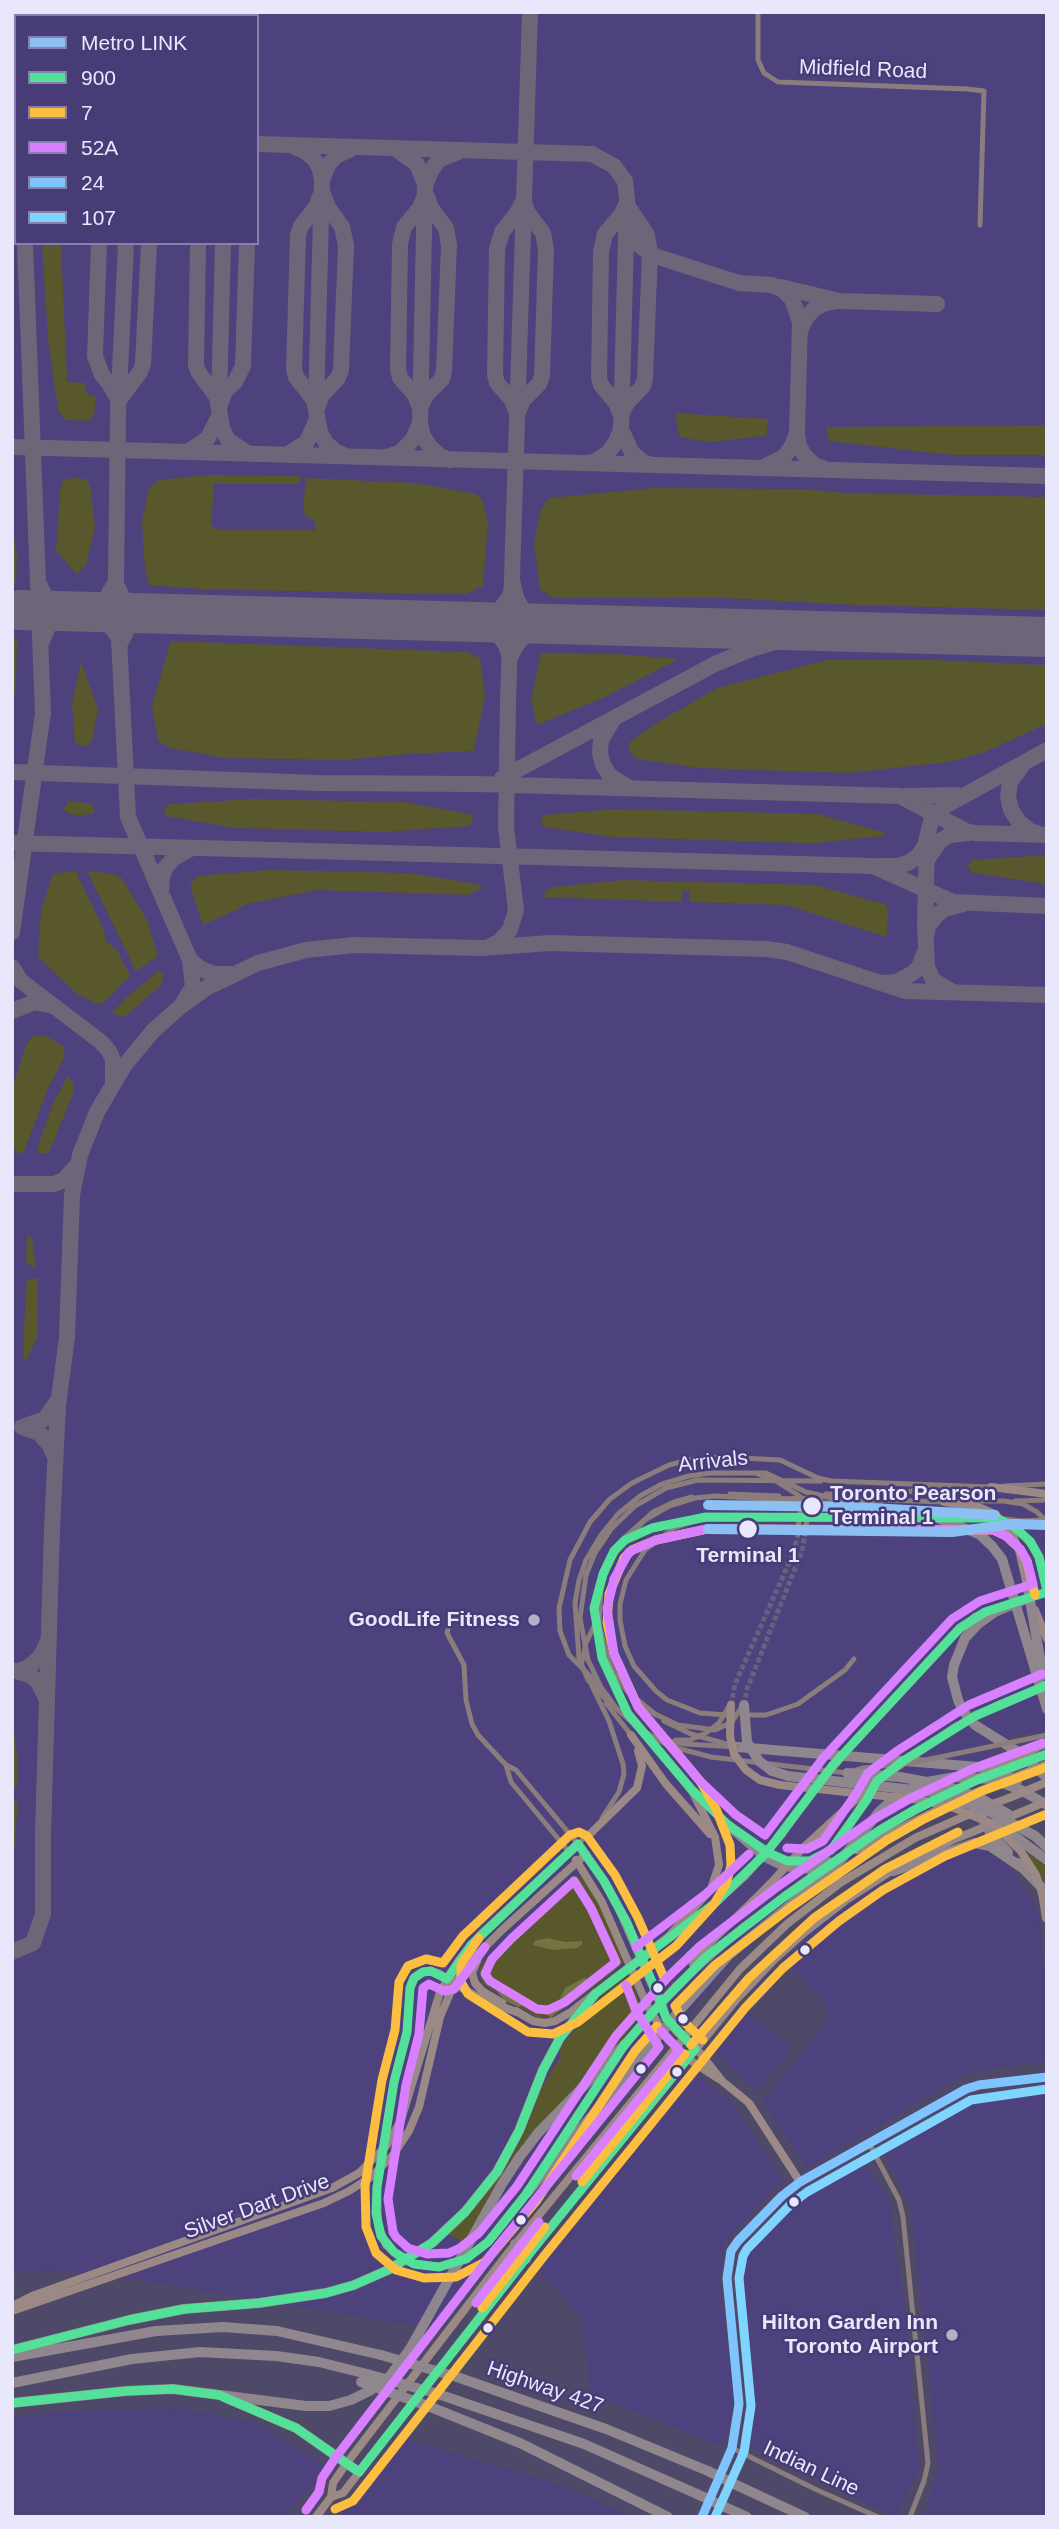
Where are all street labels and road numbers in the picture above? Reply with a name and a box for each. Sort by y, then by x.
street label: Midfield Road [798,55,928,85]
street label: Arrivals [677,1446,749,1478]
street label: Silver Dart Drive [181,2169,333,2245]
street label: Highway 427 [484,2356,606,2420]
street label: Indian Line [759,2436,863,2502]

